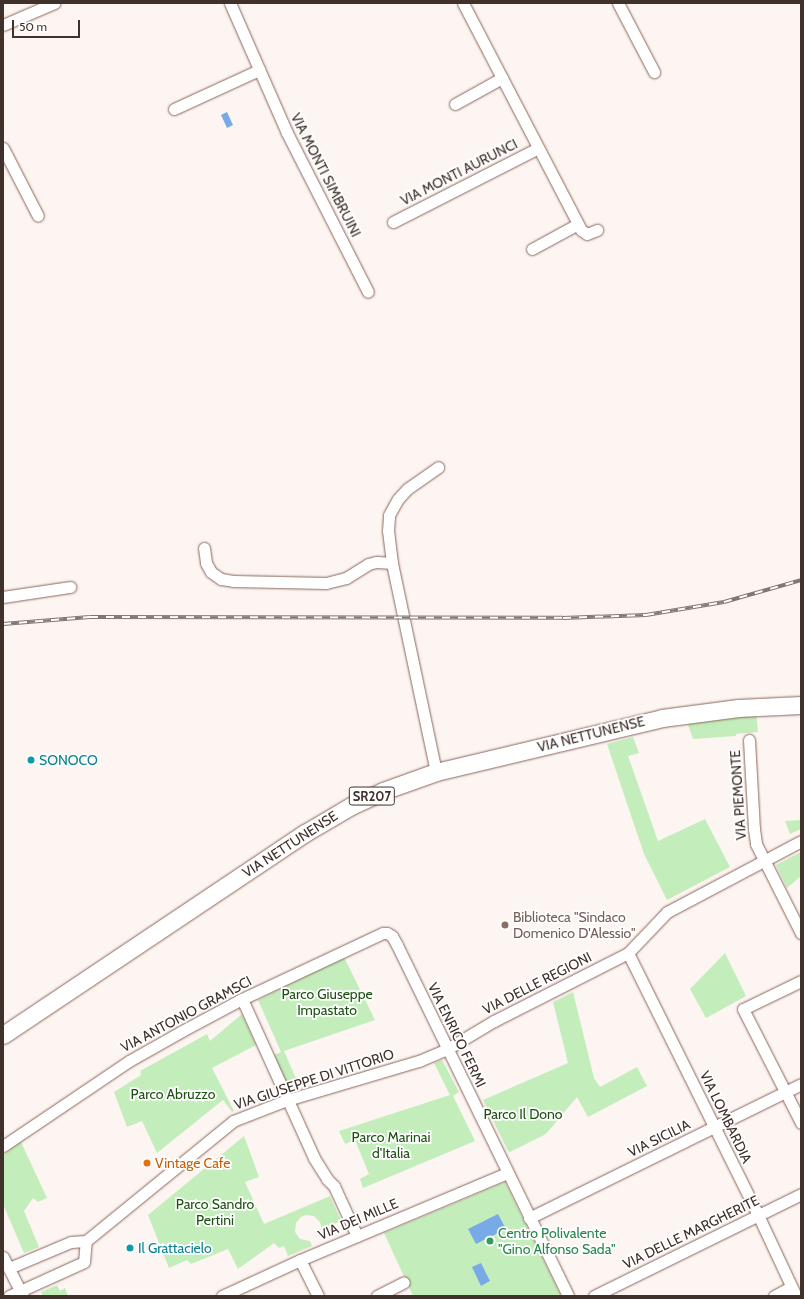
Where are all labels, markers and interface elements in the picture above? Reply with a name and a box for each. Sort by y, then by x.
scale bar [14,12,82,38]
text: 50 m [19,19,47,34]
street label: VIA MONTI SIMBRUINI [287,110,365,240]
street label: VIA MONTI AURUNCI [398,135,520,209]
street label: VIA NETTUNENSE [536,713,646,755]
street label: VIA PIEMONTE [726,749,750,841]
place label: SONOCO [39,752,98,768]
marker: SONOCO [26,755,36,765]
road number: SR207 [348,785,396,807]
street label: VIA NETTUNENSE [239,807,341,881]
place label: Biblioteca "Sindaco Domenico D'Alessio" [513,909,636,942]
marker: Biblioteca "Sindaco Domenico D'Alessio" [500,920,510,930]
street label: VIA DELLE REGIONI [480,948,594,1018]
street label: VIA ANTONIO GRAMSCI [118,972,254,1056]
street label: VIA ENRICO FERMI [424,980,490,1090]
park label: Parco Giuseppe Impastato [281,986,373,1018]
street label: VIA GIUSEPPE DI VITTORIO [232,1045,396,1113]
street label: VIA LOMBARDIA [696,1068,756,1166]
park label: Parco Abruzzo [131,1086,215,1102]
park label: Parco Il Dono [483,1106,563,1122]
street label: VIA SICILIA [625,1116,693,1160]
park label: Parco Marinai d'Italia [352,1129,430,1162]
place label: Vintage Cafe [155,1155,231,1171]
marker: Vintage Cafe [142,1158,152,1168]
street label: VIA DELLE MARGHERITE [620,1192,762,1272]
street label: VIA DEI MILLE [316,1195,400,1243]
park label: Parco Sandro Pertini [176,1196,254,1228]
place label: Centro Polivalente "Gino Alfonso Sada" [498,1225,616,1258]
marker: Centro Polivalente "Gino Alfonso Sada" [485,1236,495,1246]
place label: Il Grattacielo [138,1240,212,1256]
marker: Il Grattacielo [125,1243,135,1253]

